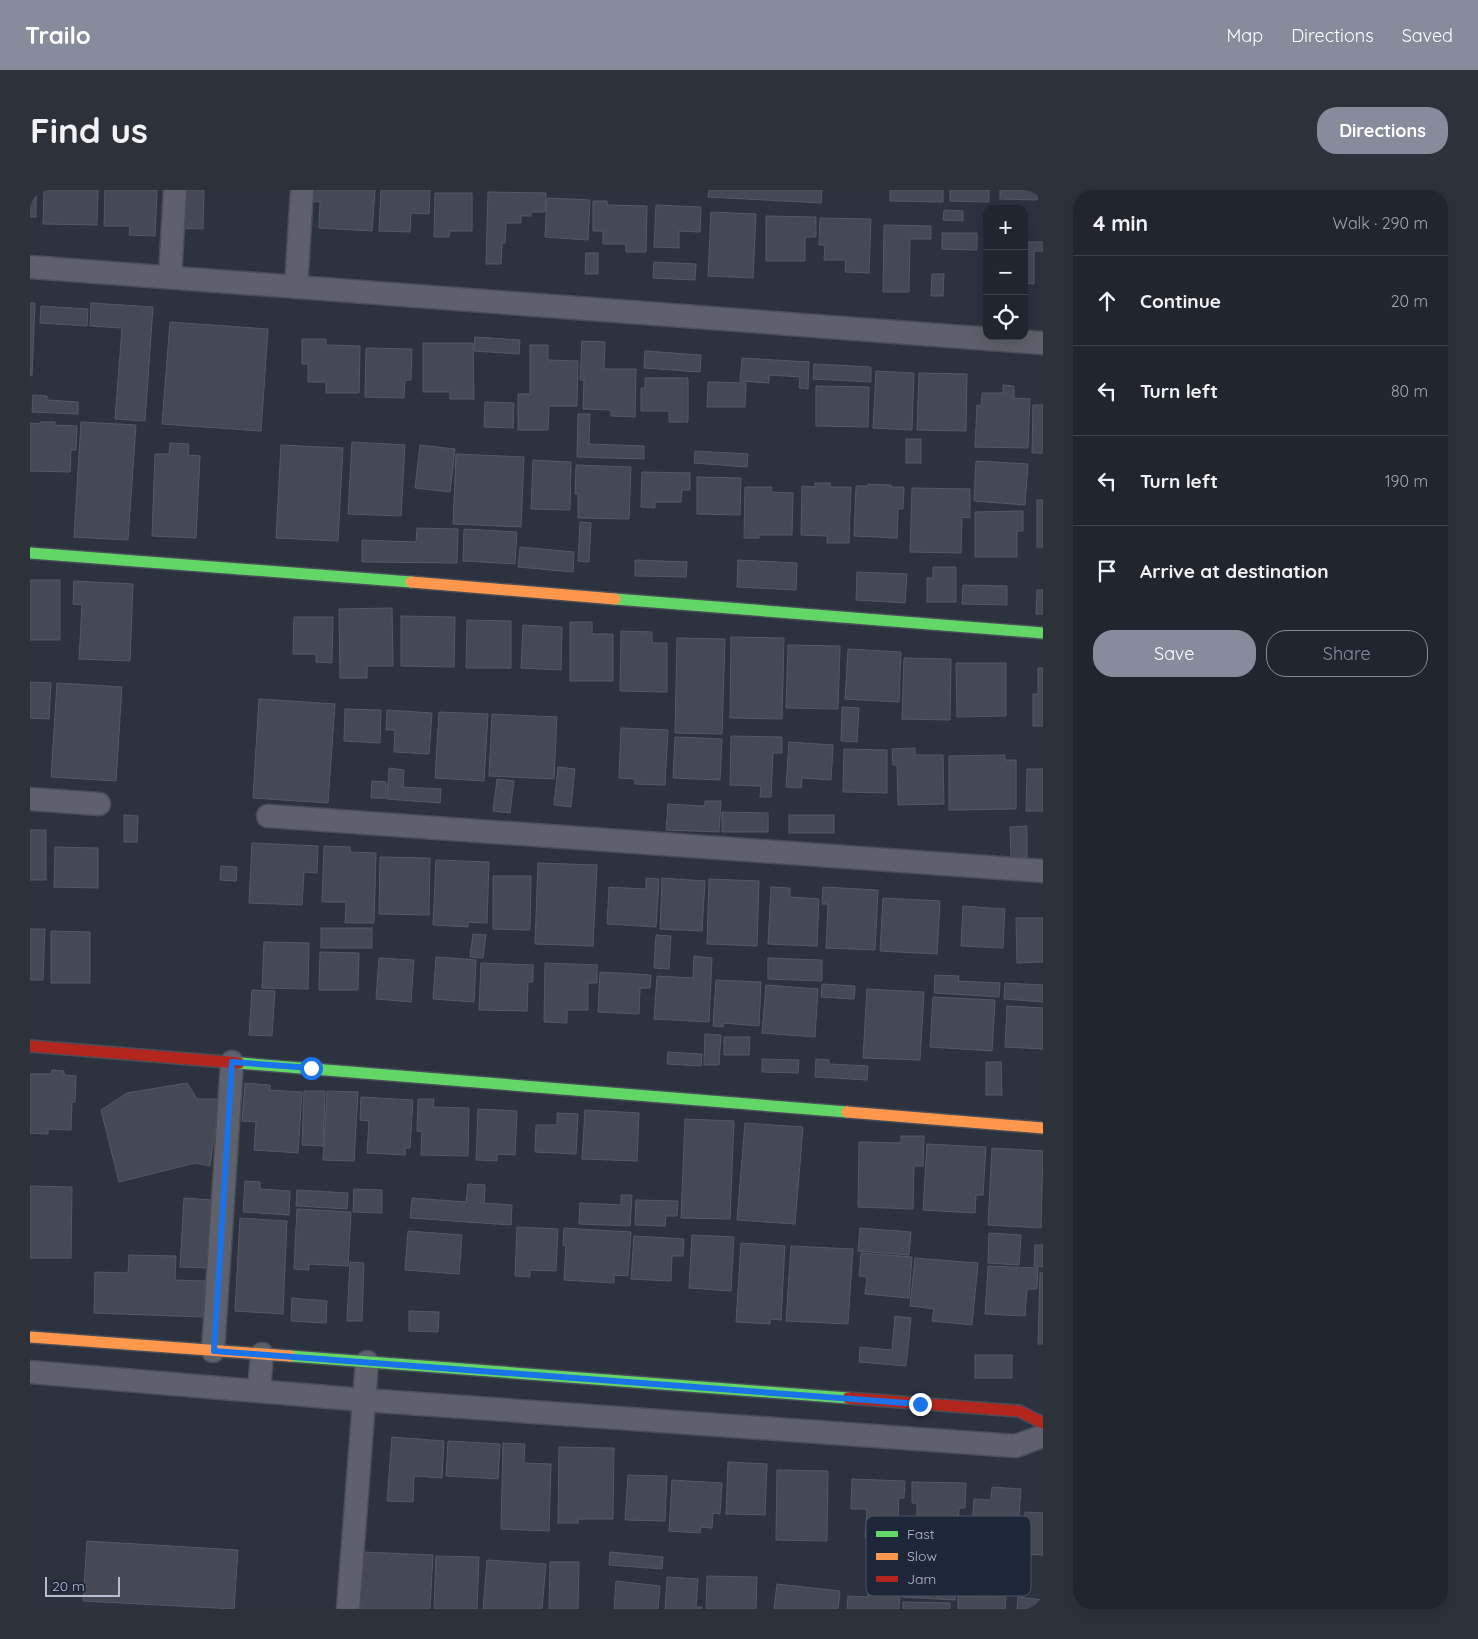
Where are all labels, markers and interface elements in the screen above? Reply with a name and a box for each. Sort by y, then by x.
text: Trailo [25,20,91,50]
text: Map [1226,24,1263,47]
text: Directions [1291,24,1374,47]
text: Saved [1402,24,1453,47]
button: Directions [1317,107,1448,154]
text: Find us [30,108,148,152]
map controls [983,205,1028,340]
button: + [983,205,1028,250]
text: 4 min [1093,210,1148,236]
text: Walk · 290 m [1333,213,1428,233]
button: − [983,250,1028,295]
icon: ahead [1093,287,1121,315]
text: Continue [1140,289,1221,313]
text: 20 m [1391,291,1428,311]
button: locate [983,295,1028,340]
icon: left [1093,377,1121,405]
text: Turn left [1140,379,1218,403]
text: 80 m [1391,381,1428,401]
icon: left [1093,467,1121,495]
text: Turn left [1140,469,1218,493]
text: 190 m [1385,471,1428,491]
icon: arrive [1093,557,1121,585]
text: Arrive at destination [1140,559,1329,583]
button: Save [1093,630,1256,677]
button: Share [1266,630,1428,677]
route start [300,1057,323,1080]
route end [909,1393,932,1416]
legend [866,1516,1031,1596]
text: Fast [907,1525,935,1543]
text: Slow [907,1547,937,1565]
text: Jam [907,1570,936,1588]
scale bar [45,1574,120,1597]
text: 20 m [52,1577,85,1595]

